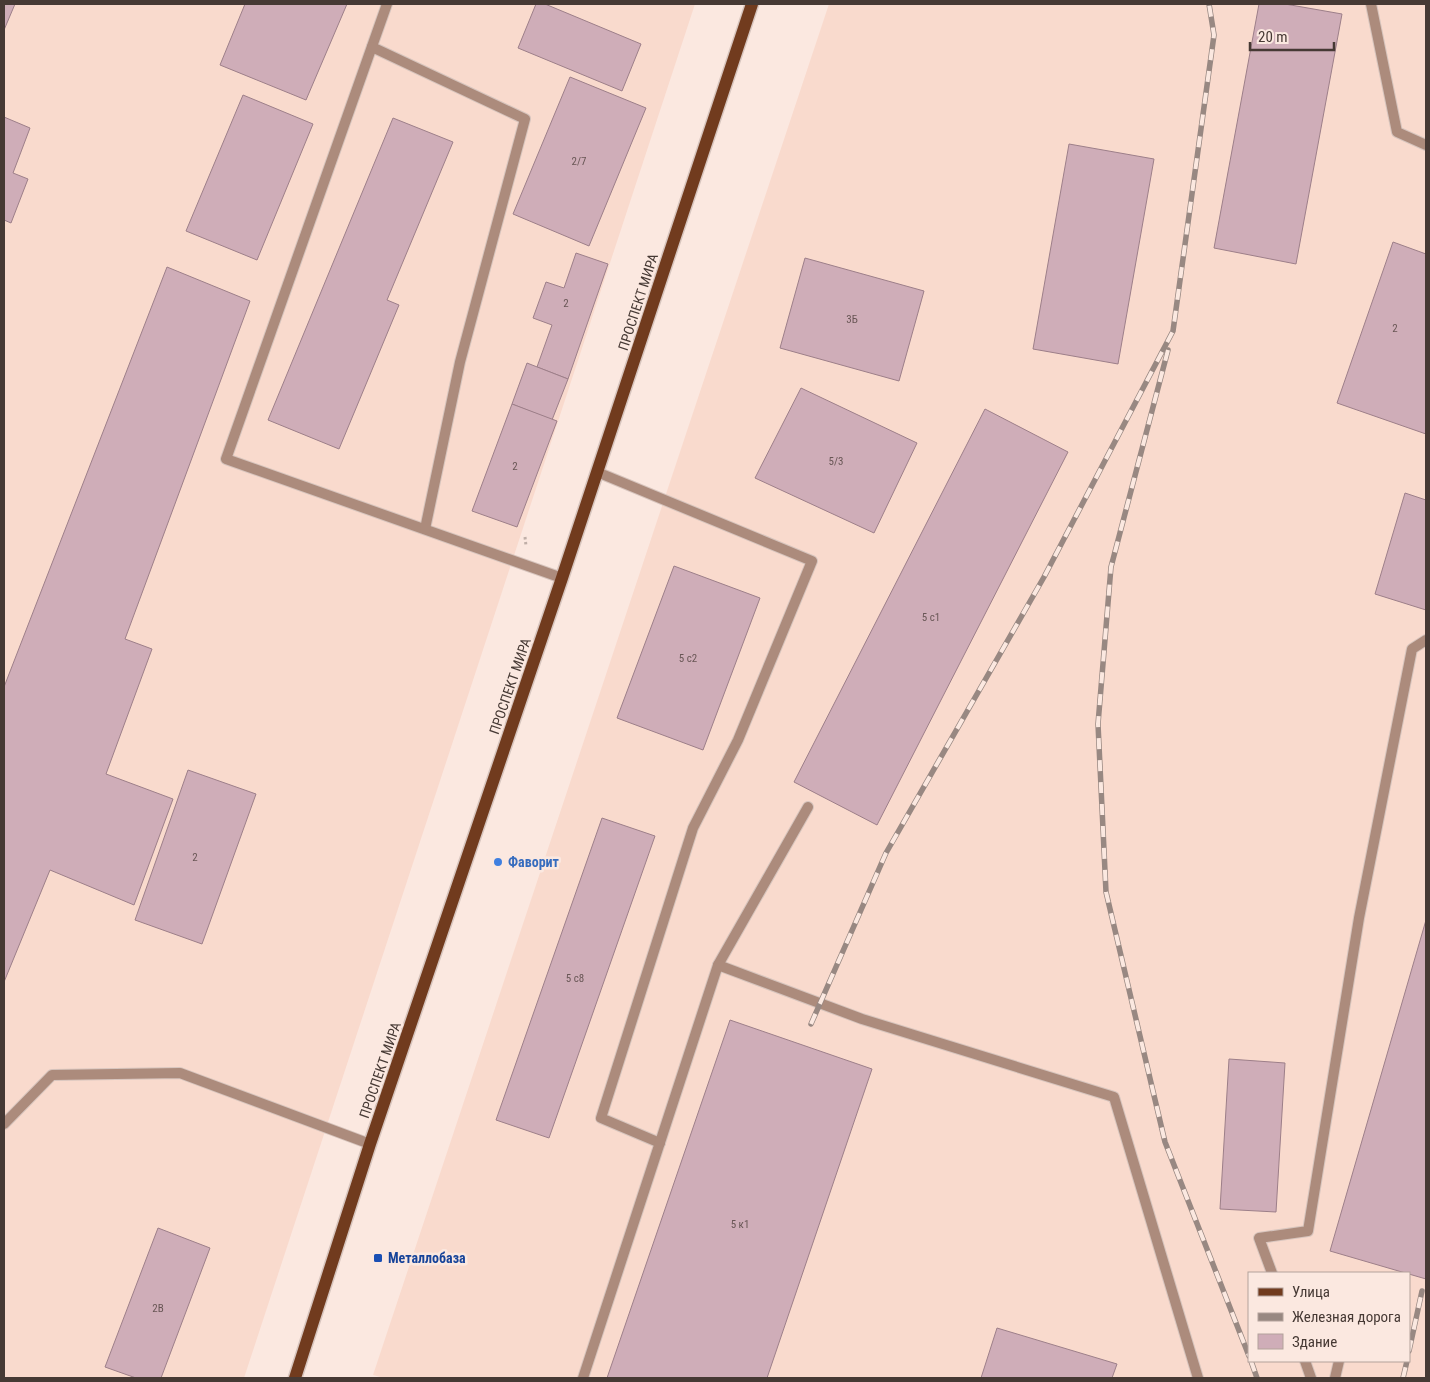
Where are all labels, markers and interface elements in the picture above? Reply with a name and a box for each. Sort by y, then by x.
scale bar [1250,20,1334,52]
text: 20 m [1258,28,1288,46]
house number: 2/7 [572,155,586,168]
street label: ПРОСПЕКТ МИРА [615,252,661,352]
house number: 2 [563,297,569,310]
house number: 3Б [846,313,858,326]
house number: 2 [1392,322,1398,335]
house number: 5/3 [829,455,843,468]
house number: 2 [512,460,518,473]
house number: 5 с1 [922,611,940,624]
street label: ПРОСПЕКТ МИРА [486,636,534,736]
house number: 5 с2 [679,652,697,665]
house number: 2 [192,851,198,864]
place label: Фаворит [508,854,560,870]
marker: Фаворит [492,856,504,868]
house number: 5 с8 [566,972,584,985]
street label: ПРОСПЕКТ МИРА [356,1020,404,1120]
house number: 5 к1 [731,1218,749,1231]
place label: Металлобаза [388,1250,466,1266]
marker: Металлобаза [372,1252,384,1264]
legend [1248,1272,1410,1362]
text: Улица [1292,1283,1330,1301]
house number: 2В [152,1302,164,1315]
text: Железная дорога [1292,1308,1401,1326]
text: Здание [1292,1333,1337,1351]

